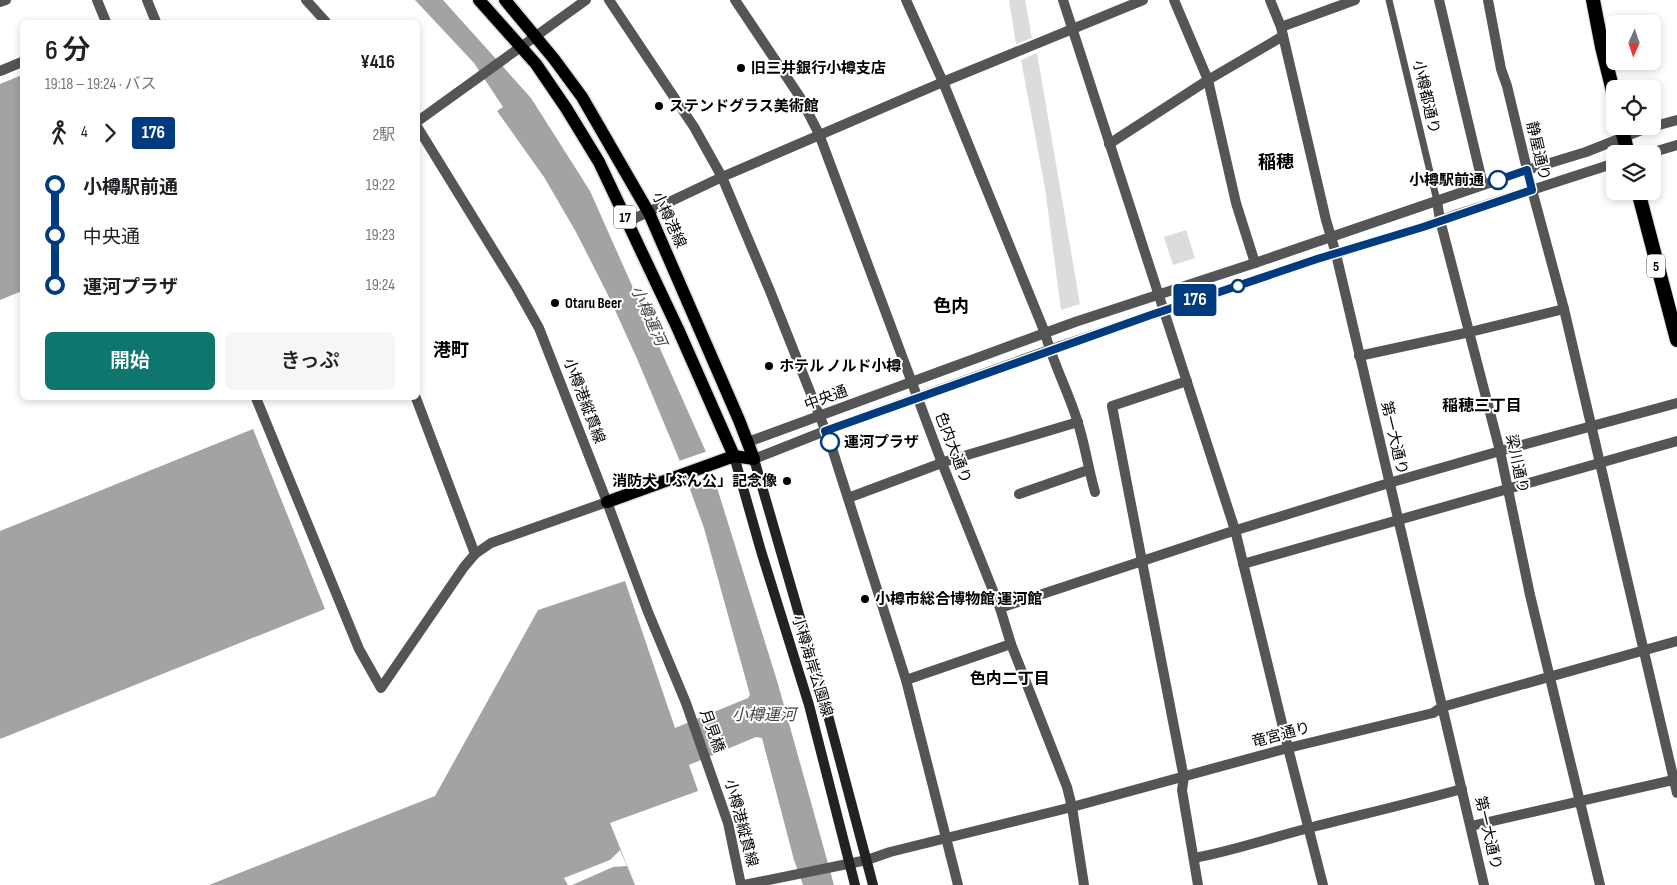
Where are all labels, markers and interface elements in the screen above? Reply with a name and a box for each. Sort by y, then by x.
north arrow [1606,15,1661,70]
map controls [1606,15,1661,200]
text: 6 分 [45,34,90,67]
text: ¥416 [360,51,395,74]
street label: 小樽都通り [1408,58,1444,136]
place label: 旧三井銀行小樽支店 [751,59,886,78]
marker: 旧三井銀行小樽支店 [735,62,747,74]
text: 19:18 – 19:24 · バス [45,75,157,94]
button: locate [1606,80,1661,135]
place label: ステンドグラス美術館 [669,97,819,116]
marker: ステンドグラス美術館 [653,100,665,112]
icon: walk [45,119,73,147]
icon: forward [96,119,124,147]
street label: 静屋通り [1522,120,1554,182]
text: 176 [142,122,165,143]
text: 4 [81,123,88,142]
text: 2駅 [372,126,395,145]
button: layers [1606,145,1661,200]
district label: 稲穂 [1258,152,1294,173]
marker: 小樽駅前通 [1488,170,1508,190]
place label: 小樽駅前通 [1409,171,1484,190]
text: 小樽駅前通 [83,176,178,199]
text: 19:22 [366,176,395,195]
street label: 小樽港線 [648,189,690,251]
road number: 17 [614,206,636,228]
text: 中央通 [83,226,140,249]
text: 19:23 [366,226,395,245]
road number: 5 [1647,255,1665,278]
text: 運河プラザ [83,276,178,299]
text: 19:24 [366,276,395,295]
unlabelled marker [1231,279,1245,293]
water label: 小樽運河 [626,283,671,352]
line badge: 176 [1166,284,1224,316]
text: 176 [1183,289,1207,310]
place label: Otaru Beer [565,294,622,313]
district label: 色内 [933,296,969,317]
marker: Otaru Beer [549,297,561,309]
button: 開始 [45,332,215,390]
button: きっぷ [225,332,395,390]
district label: 港町 [433,340,469,361]
street label: 小樽港縦貫線 [559,356,609,446]
place label: ホテル ノルド小樽 [779,357,901,376]
marker: ホテル ノルド小樽 [763,360,775,372]
street label: 中央通 [802,381,850,415]
district label: 稲穂三丁目 [1442,397,1522,416]
street label: 第一大通り [1376,399,1412,477]
street label: 色内大通り [931,410,975,486]
marker: 運河プラザ [820,432,840,452]
place label: 運河プラザ [844,433,919,452]
street label: 梁川通り [1501,433,1533,495]
place label: 消防犬「ぶん公」記念像 [612,472,777,491]
marker: 消防犬「ぶん公」記念像 [781,475,793,487]
place label: 小樽市総合博物館 運河館 [875,590,1042,609]
marker: 小樽市総合博物館 運河館 [859,593,871,605]
street label: 小樽海岸公園線 [788,613,836,719]
district label: 色内二丁目 [970,670,1050,689]
water label: 小樽運河 [732,706,799,725]
street label: 月見橋 [695,707,729,755]
street label: 竜宮通り [1250,718,1312,752]
street label: 小樽港縦貫線 [720,777,762,869]
street label: 第一大通り [1470,794,1506,872]

